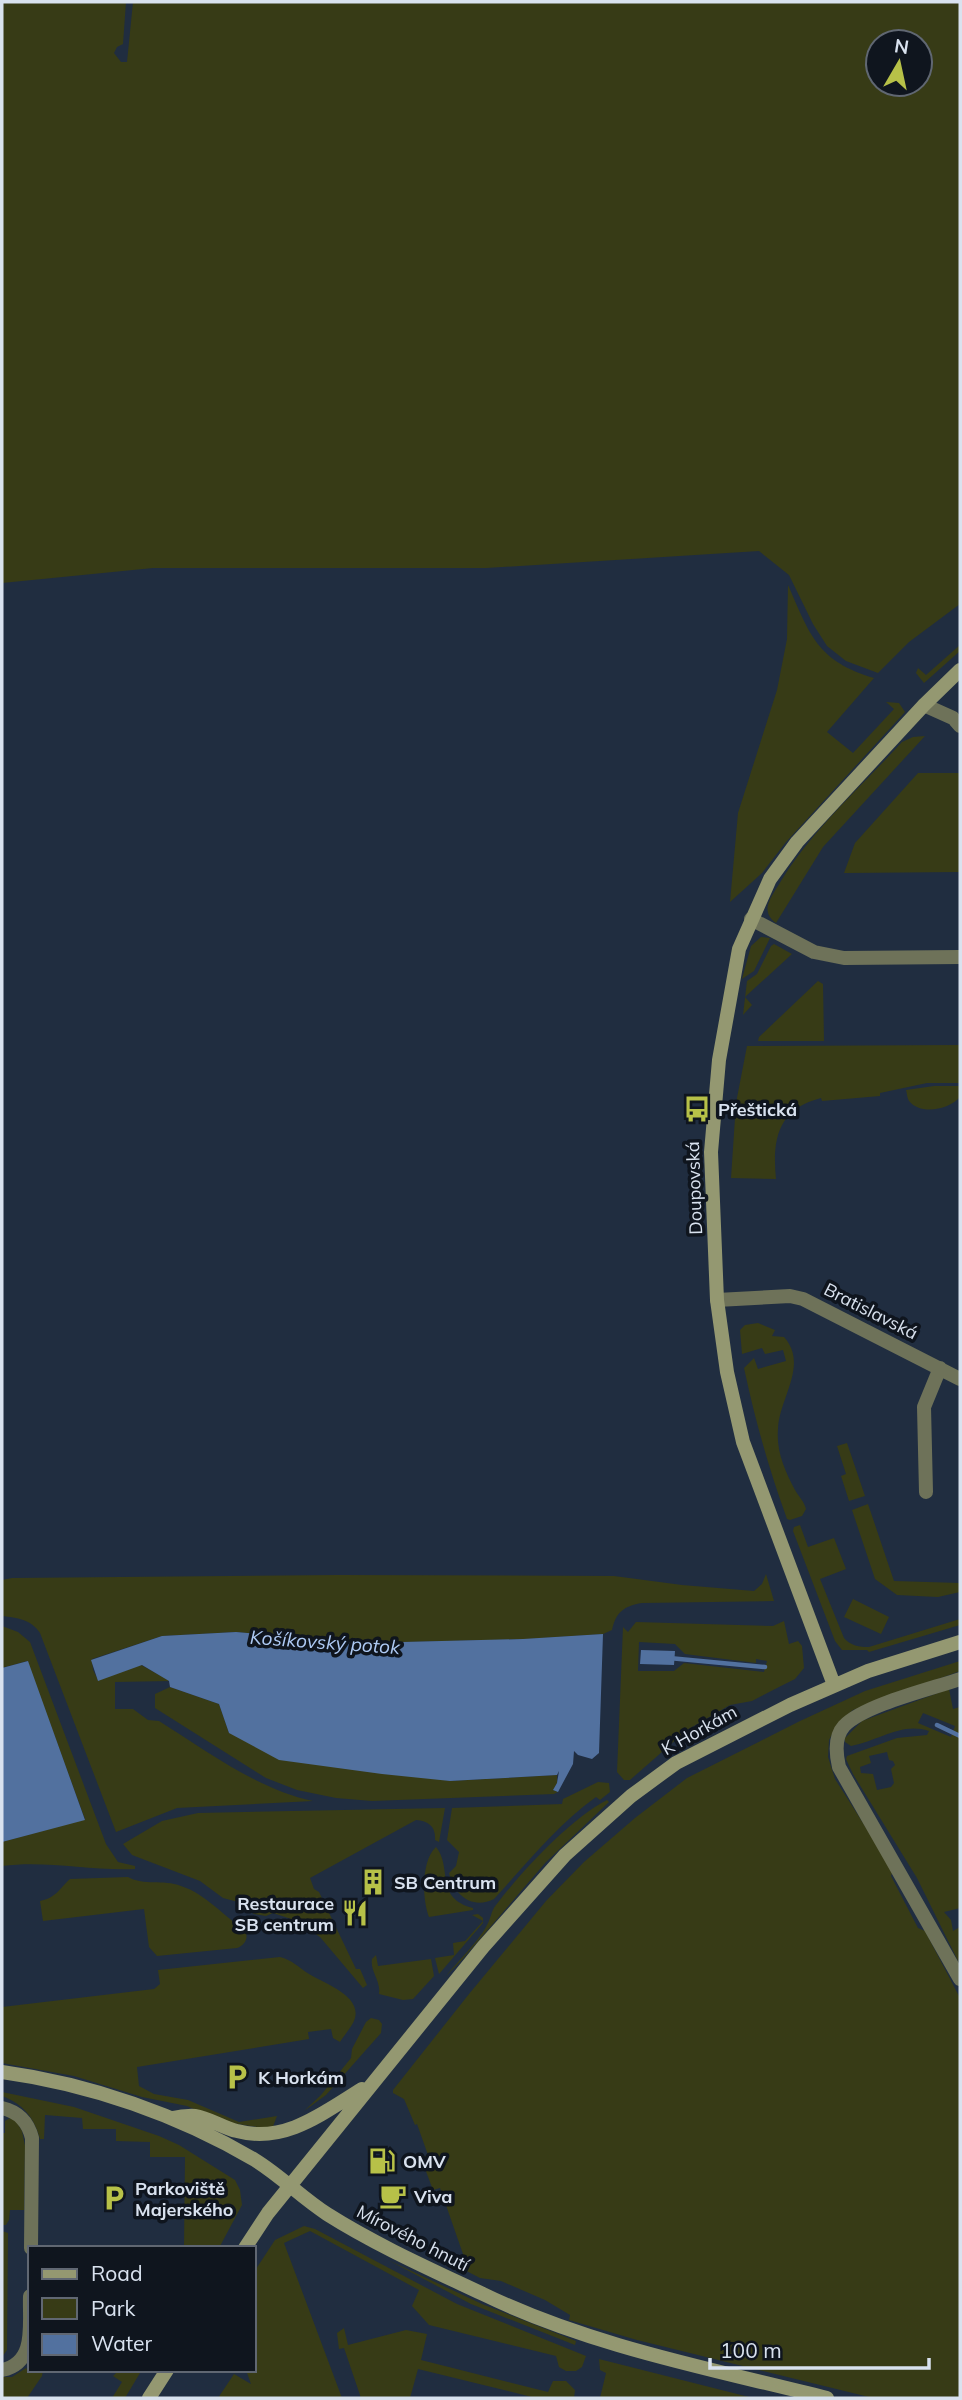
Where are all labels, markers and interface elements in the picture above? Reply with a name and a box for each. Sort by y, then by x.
north arrow [864,28,934,98]
text: N [893,33,911,59]
bus stop icon: Přeštická [682,1094,712,1124]
place label: Přeštická [718,1098,797,1121]
street label: Doupovská [681,1141,707,1235]
street label: Bratislavská [820,1278,922,1344]
water label: Košíkovský potok [249,1625,402,1659]
street label: K Horkám [657,1700,741,1760]
building icon: SB Centrum [358,1867,388,1897]
place label: SB Centrum [394,1871,496,1894]
place label: Restaurace SB centrum [235,1892,334,1936]
restaurant icon: Restaurace SB centrum [340,1898,370,1928]
parking icon: K Horkám [222,2062,252,2092]
place label: K Horkám [258,2066,344,2089]
fuel station icon: OMV [367,2146,397,2176]
place label: OMV [403,2150,447,2173]
place label: Parkoviště Majerského [135,2177,234,2221]
cafe icon: Viva [378,2181,408,2211]
parking icon: Parkoviště Majerského [99,2183,129,2213]
place label: Viva [413,2185,452,2208]
street label: Mírového hnutí [353,2200,475,2277]
legend [28,2246,256,2372]
text: Road [91,2260,142,2286]
text: Park [91,2295,135,2321]
scale bar [710,2326,929,2370]
text: Water [91,2330,152,2356]
text: 100 m [720,2337,782,2363]

